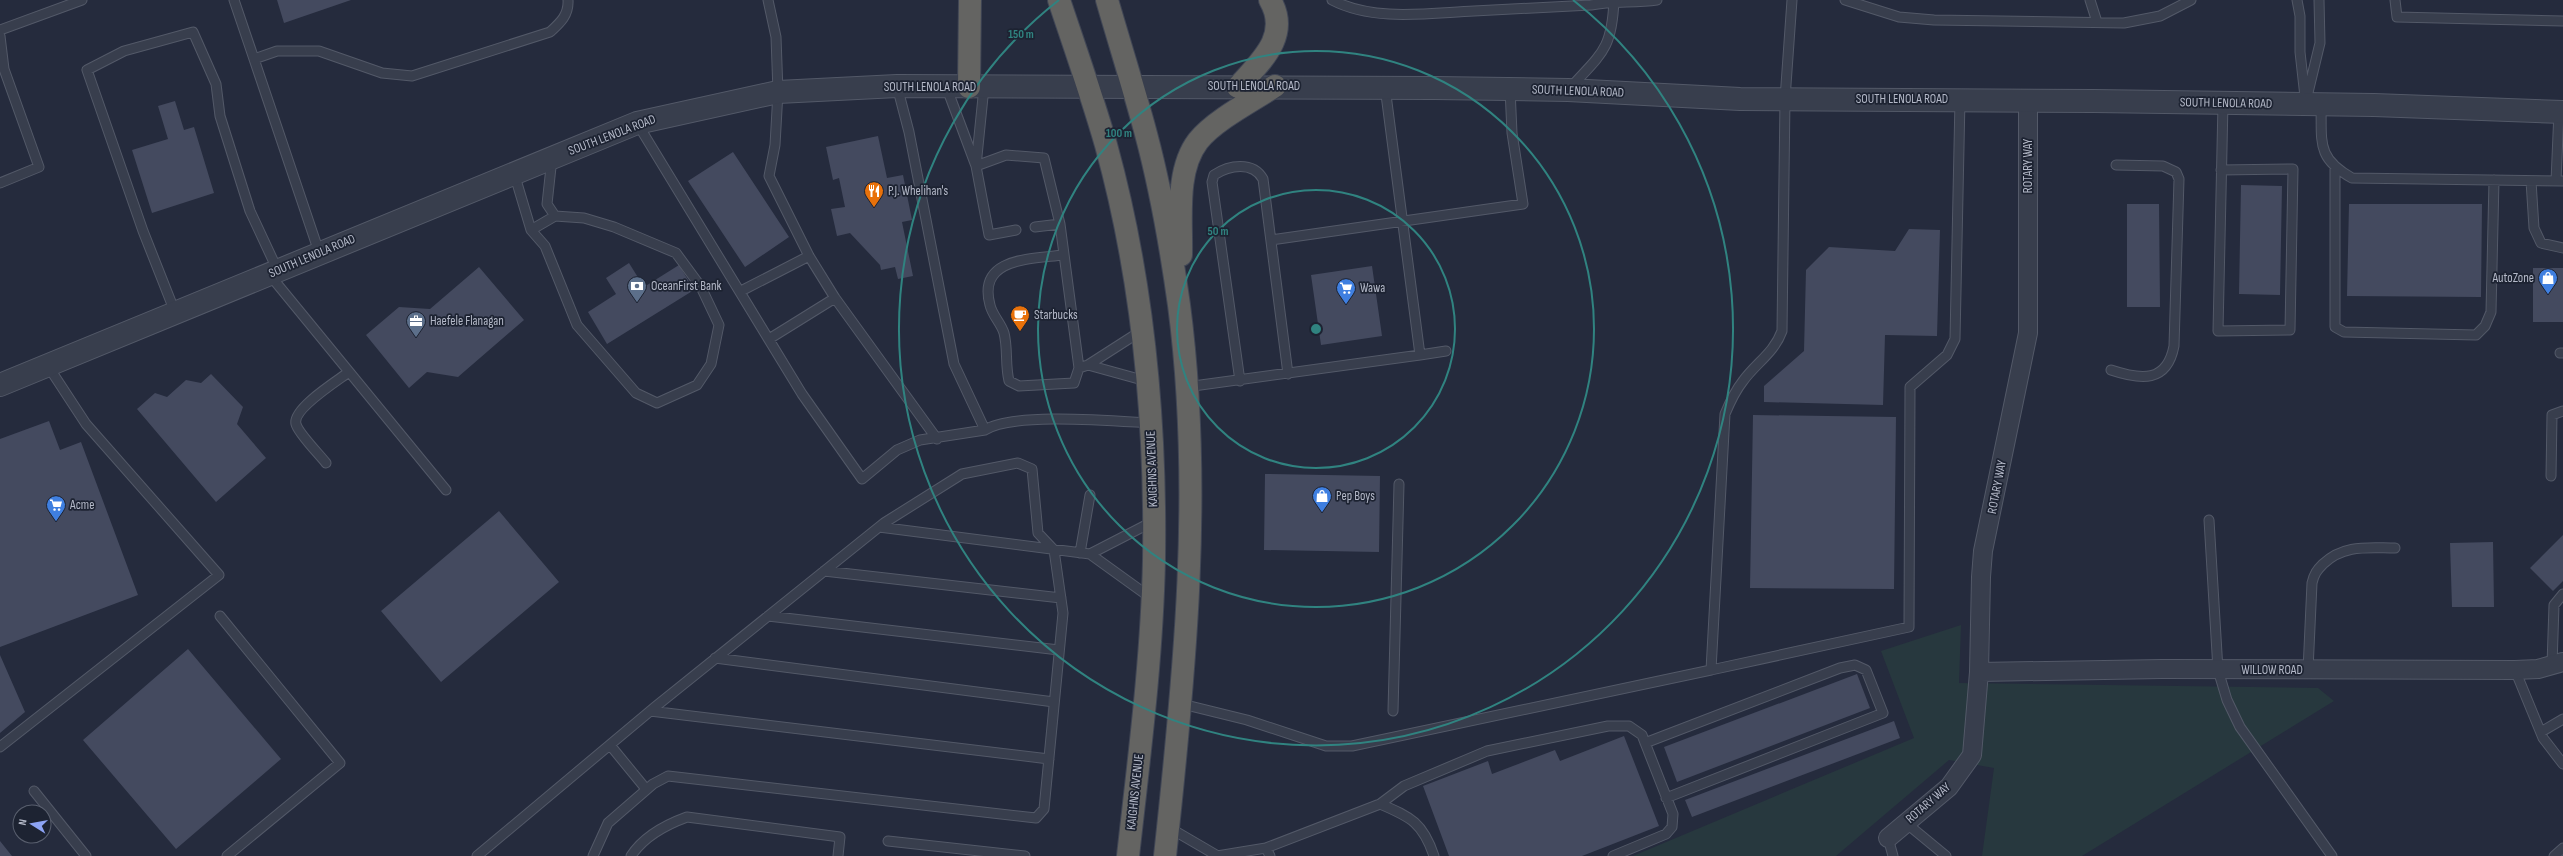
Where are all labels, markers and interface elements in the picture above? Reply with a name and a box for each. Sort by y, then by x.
text: 150 m [1008,27,1034,42]
street label: SOUTH LENOLA ROAD [1208,78,1300,94]
street label: SOUTH LENOLA ROAD [884,79,976,95]
street label: SOUTH LENOLA ROAD [1532,81,1624,101]
street label: SOUTH LENOLA ROAD [1856,91,1948,107]
street label: SOUTH LENOLA ROAD [2180,94,2272,112]
street label: SOUTH LENOLA ROAD [566,111,658,159]
text: 100 m [1106,126,1132,141]
street label: ROTARY WAY [2020,138,2036,193]
restaurant icon: P.J. Whelihan's [863,180,885,208]
place label: P.J. Whelihan's [888,183,949,199]
text: 50 m [1208,224,1228,239]
street label: SOUTH LENOLA ROAD [266,231,358,281]
shop icon: AutoZone [2537,267,2559,295]
place label: AutoZone [2491,270,2534,286]
bank icon: OceanFirst Bank [626,275,648,303]
supermarket icon: Wawa [1335,277,1357,305]
place label: OceanFirst Bank [651,278,722,294]
place label: Wawa [1360,280,1385,296]
cafe icon: Starbucks [1009,304,1031,332]
place label: Starbucks [1034,307,1078,323]
office icon: Haefele Flanagan [405,310,427,338]
place label: Haefele Flanagan [430,313,504,329]
centre of rings [1309,322,1323,336]
street label: KAIGHNS AVENUE [1143,431,1161,507]
street label: ROTARY WAY [1984,458,2010,515]
shop icon: Pep Boys [1311,485,1333,513]
place label: Pep Boys [1336,488,1375,504]
supermarket icon: Acme [45,494,67,522]
place label: Acme [69,497,94,513]
street label: WILLOW ROAD [2241,662,2303,678]
street label: KAIGHNS AVENUE [1123,753,1147,831]
street label: ROTARY WAY [1902,779,1954,827]
north arrow [12,804,52,844]
text: N [16,818,30,826]

